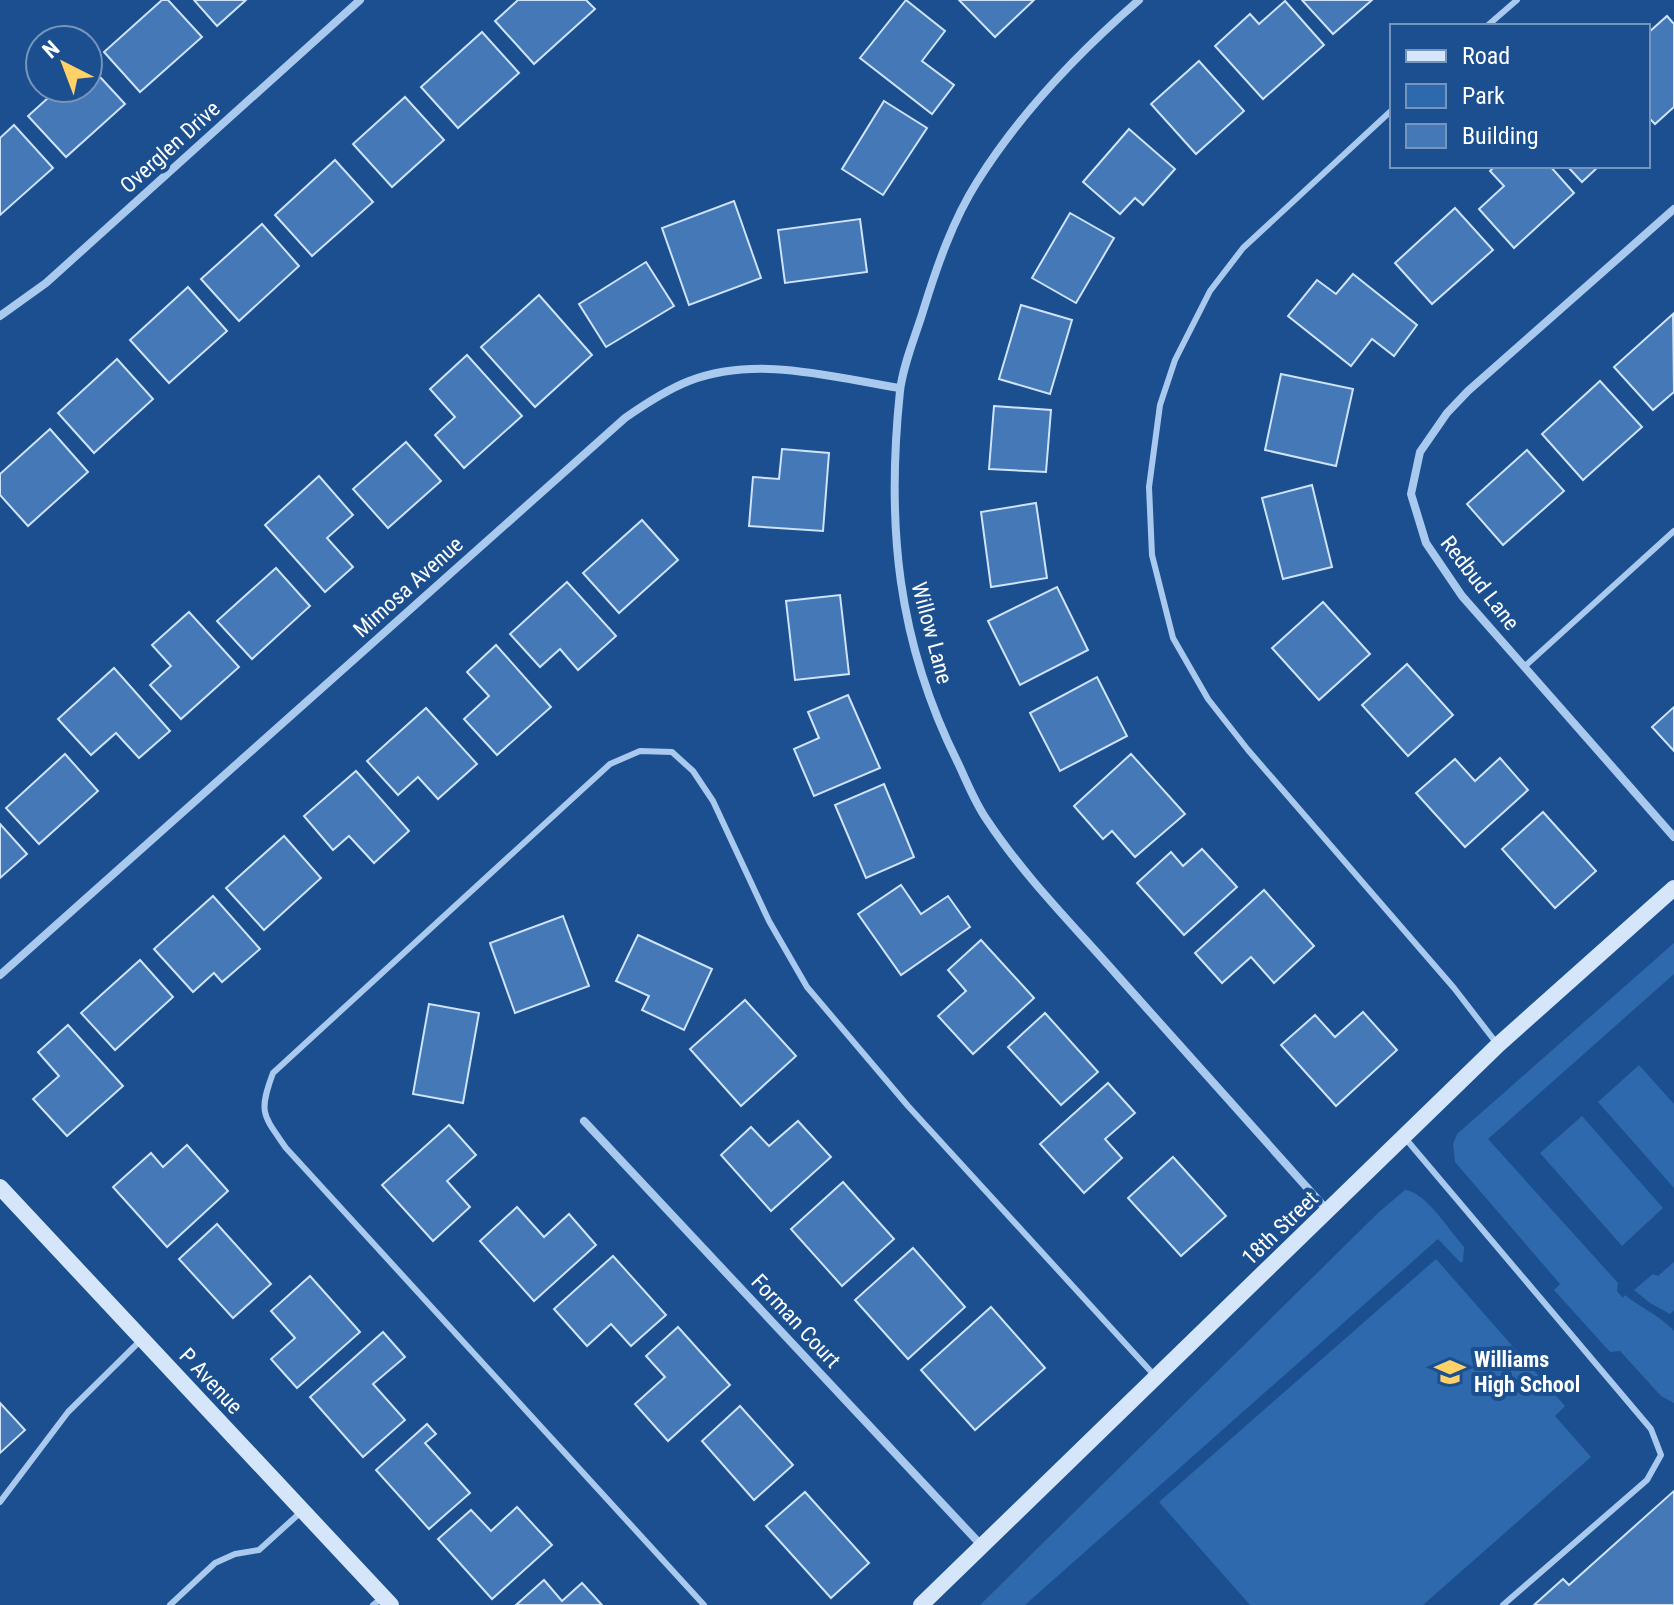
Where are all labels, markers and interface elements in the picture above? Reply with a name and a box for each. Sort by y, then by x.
north arrow [24,24,104,104]
legend [1390,24,1650,168]
text: N [38,36,64,63]
text: Road [1462,42,1510,70]
text: Park [1462,82,1505,110]
street label: Overglen Drive [115,96,225,198]
text: Building [1462,122,1539,150]
street label: Mimosa Avenue [348,531,468,643]
street label: Redbud Lane [1436,531,1524,635]
street label: Willow Lane [906,579,958,687]
street label: 18th Street [1237,1186,1323,1270]
street label: Forman Court [746,1269,846,1373]
street label: P Avenue [174,1343,248,1419]
place label: Williams High School [1474,1347,1580,1397]
school or university icon: Williams High School [1433,1355,1467,1389]

